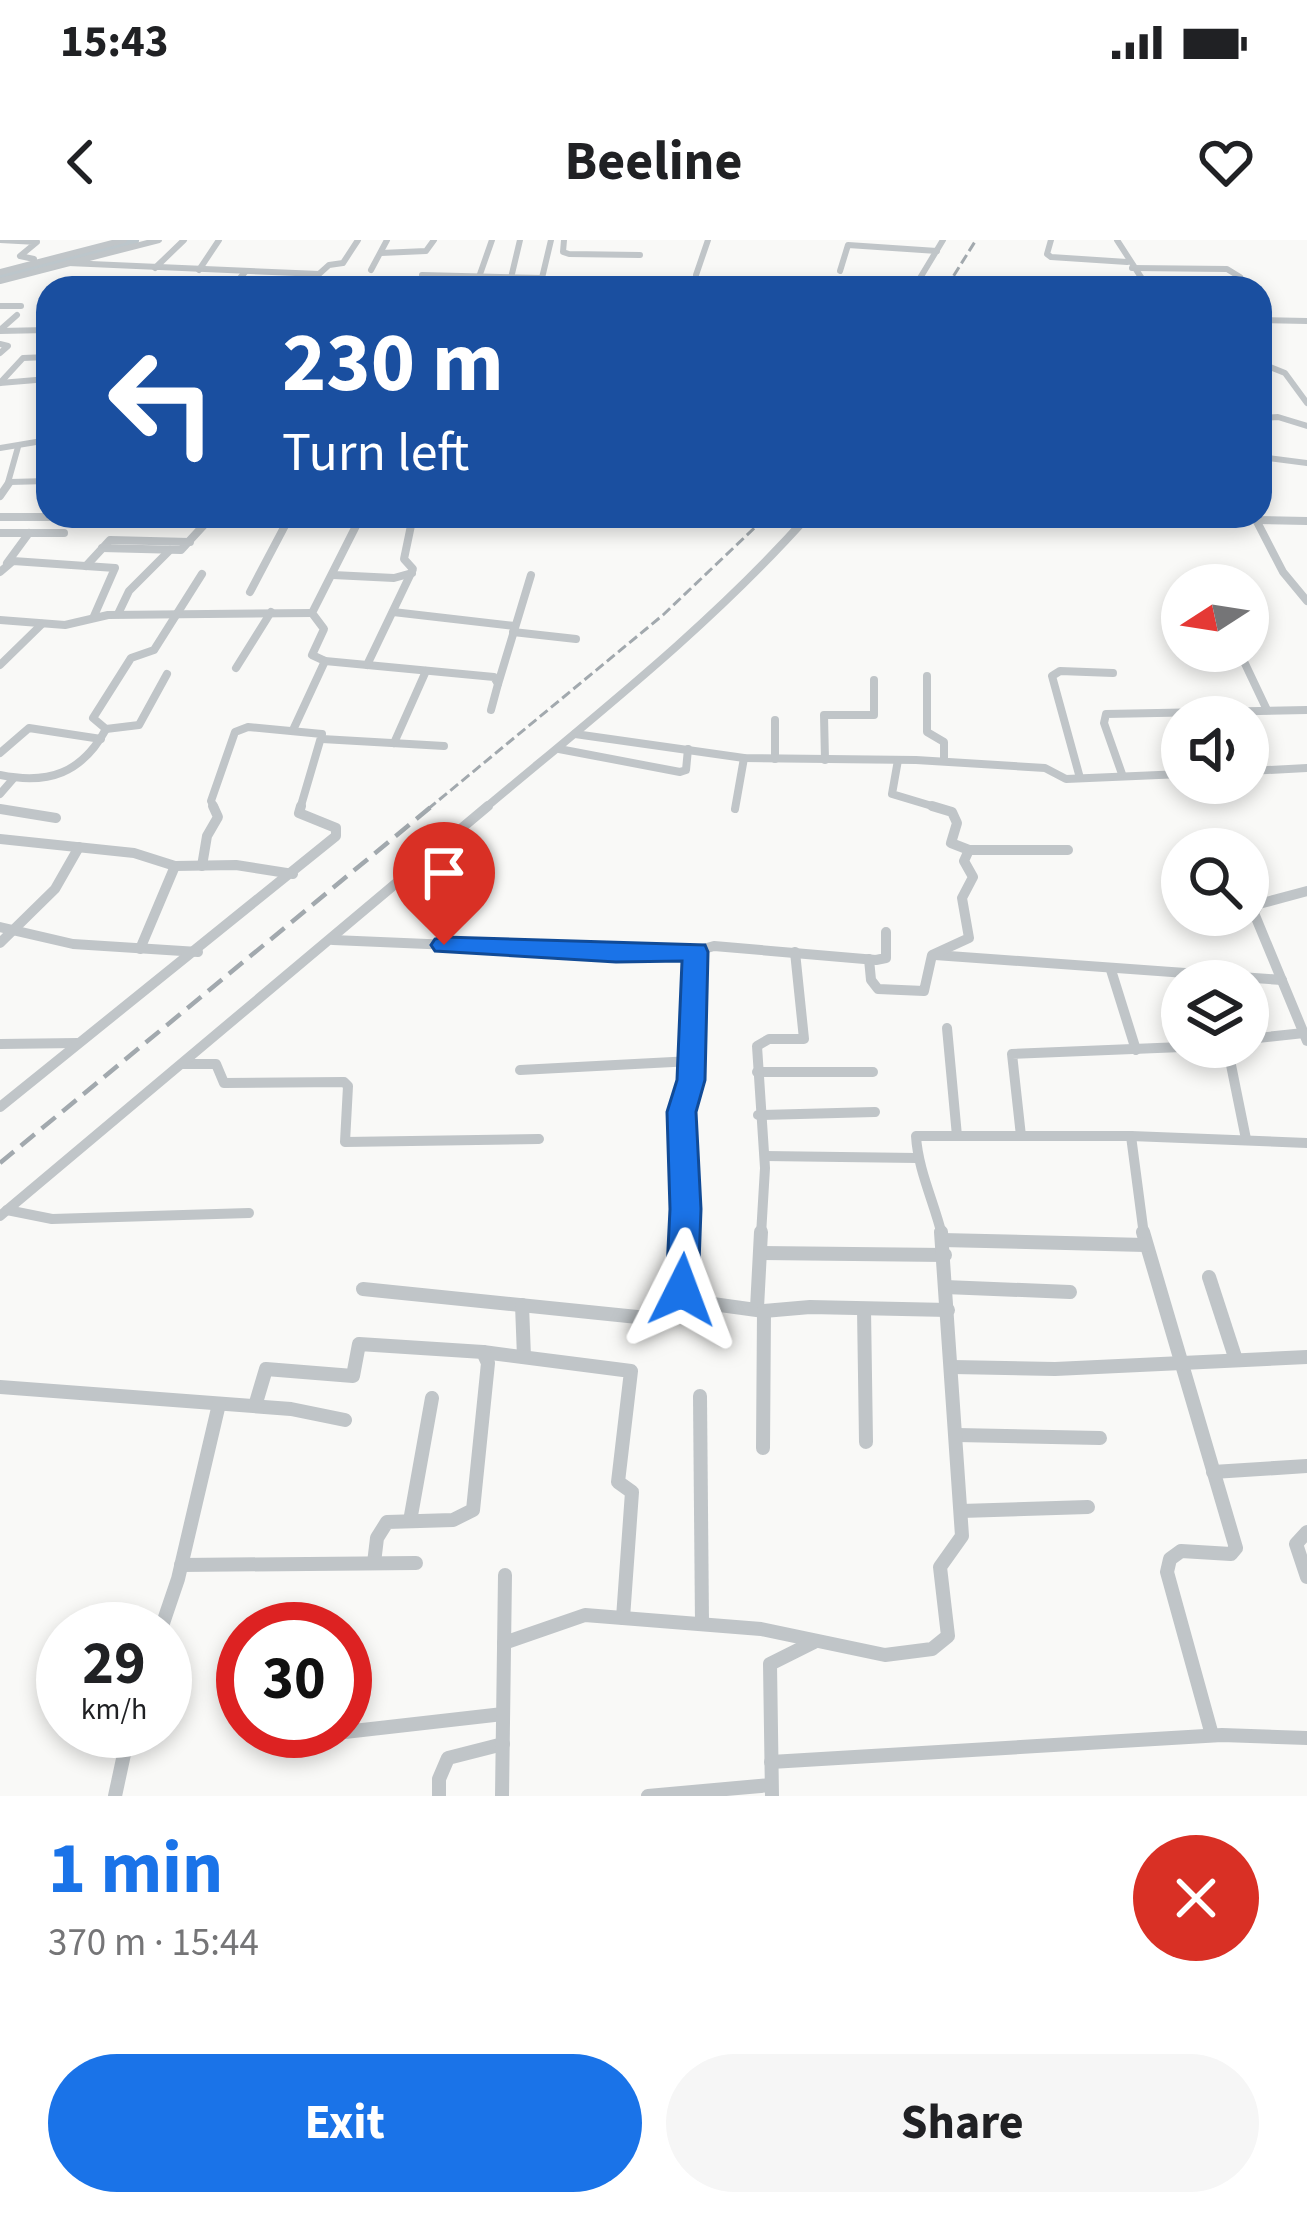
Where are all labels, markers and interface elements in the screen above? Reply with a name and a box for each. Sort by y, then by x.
text: 15:43 [60,10,169,74]
text: Beeline [565,124,742,201]
icon: back [48,129,114,195]
icon: heart [1193,129,1259,195]
text: 230 m [282,304,504,424]
icon: left [84,324,240,480]
text: Turn left [282,415,469,492]
north arrow [1161,564,1269,672]
map controls [1161,564,1269,1068]
button: sound [1161,696,1269,804]
pin [393,822,495,945]
button: search [1161,828,1269,936]
icon: arrive [411,840,477,906]
button: layers [1161,960,1269,1068]
position arrow [619,1227,745,1353]
speed limit sign: 30 [216,1602,372,1758]
text: 29 [82,1622,146,1707]
text: km/h [81,1688,147,1731]
text: 1 min [48,1818,223,1921]
button: close [1133,1835,1259,1961]
text: 370 m · 15:44 [48,1915,259,1971]
button: Exit [48,2054,642,2192]
button: Share [666,2054,1259,2192]

